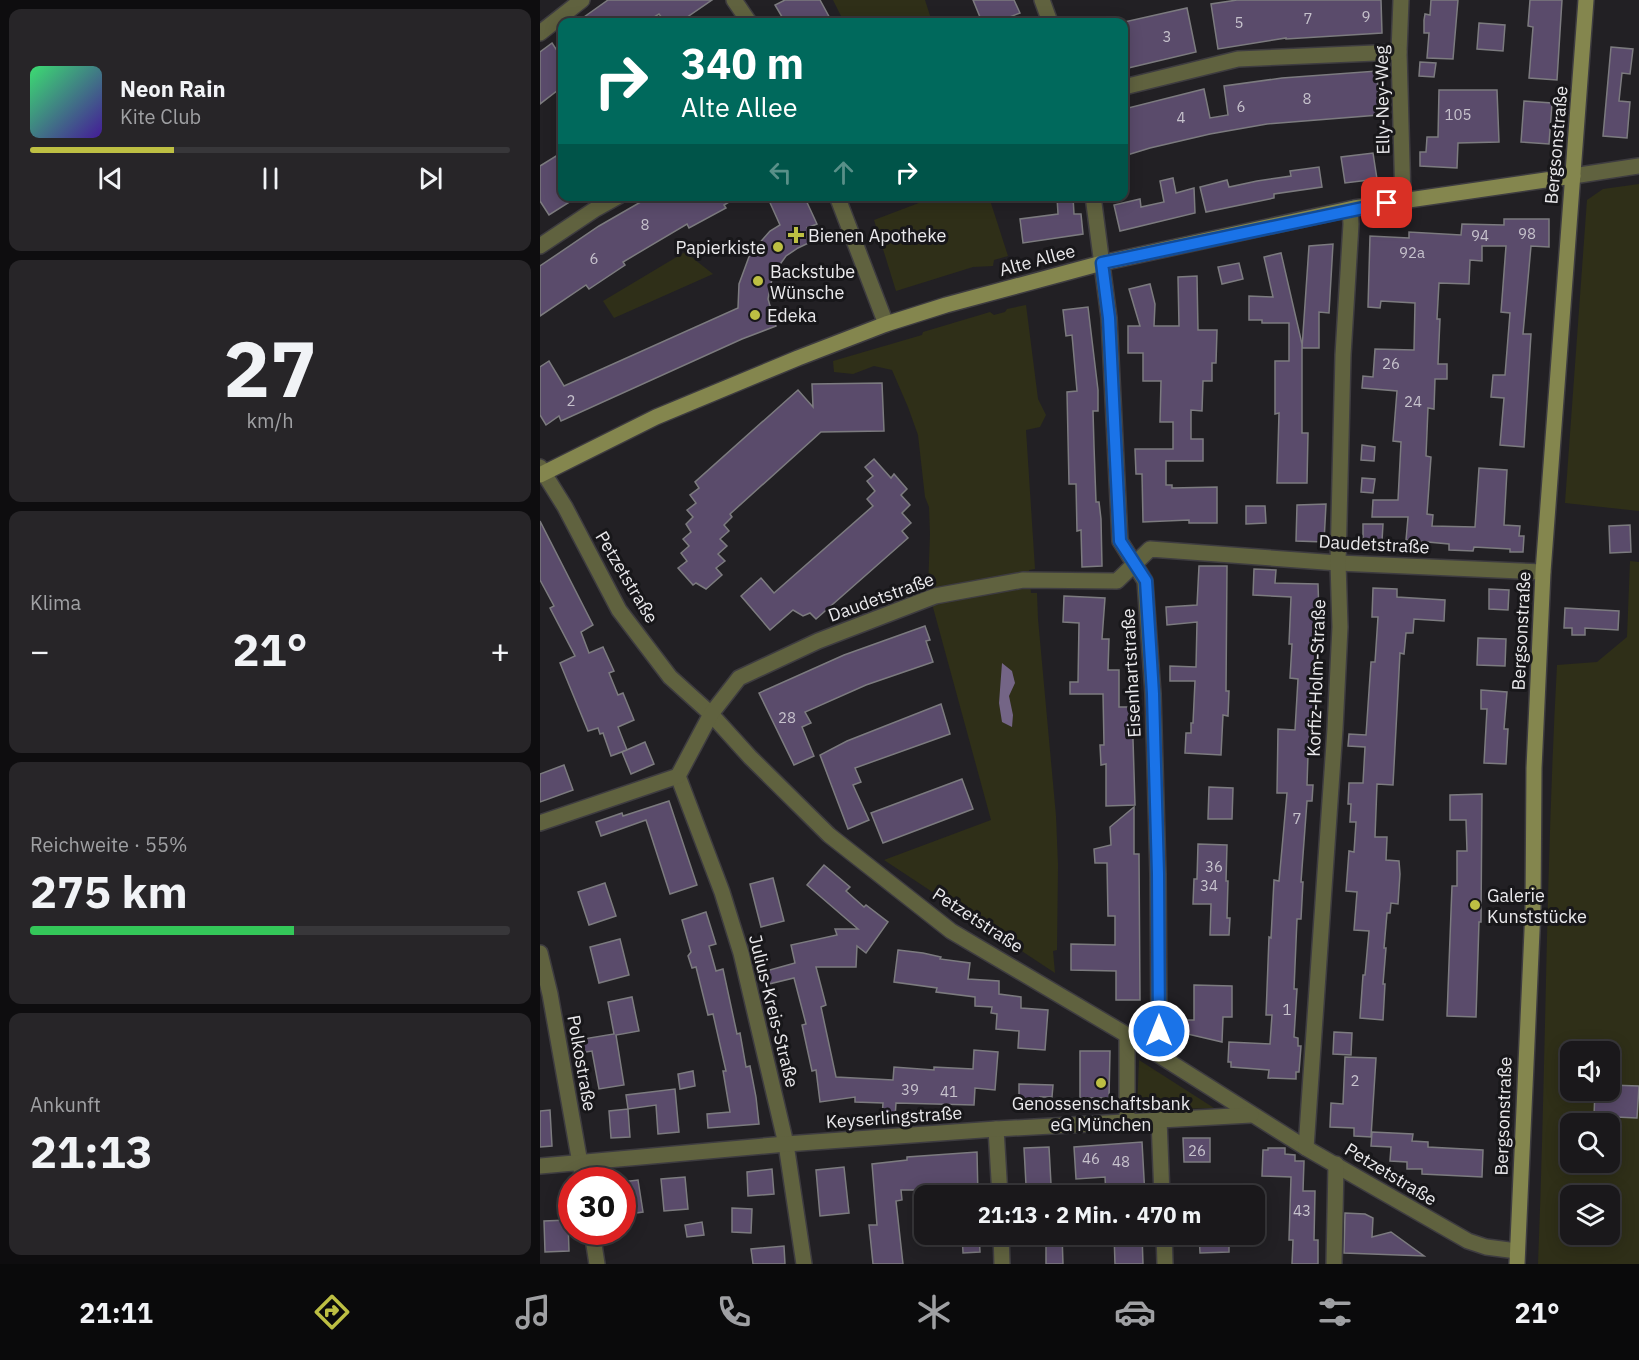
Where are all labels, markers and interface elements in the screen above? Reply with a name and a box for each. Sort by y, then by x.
house number: 9 [1361,7,1371,26]
house number: 7 [1303,9,1313,28]
house number: 5 [1234,13,1244,32]
house number: 3 [1162,27,1172,46]
text: 340 m [681,36,804,91]
icon: right [582,42,660,120]
street label: Elly-Ney-Weg [1370,45,1394,155]
text: Neon Rain [120,74,226,103]
street label: Bergsonstraße [1539,85,1573,205]
text: Alte Allee [681,89,798,124]
house number: 8 [1302,89,1312,108]
house number: 6 [1236,97,1246,116]
text: Kite Club [120,103,201,130]
house number: 105 [1444,105,1472,124]
house number: 4 [1176,108,1186,127]
icon: left [764,156,797,189]
icon: ahead [827,156,860,189]
icon: right [890,156,923,189]
icon: previous [94,162,127,195]
icon: pause [254,162,287,195]
icon: next [414,162,447,195]
pin [1361,177,1412,228]
icon: arrive [1370,186,1403,219]
house number: 8 [640,215,650,234]
place label: Bienen Apotheke [808,224,946,247]
house number: 98 [1518,224,1536,243]
house number: 94 [1471,226,1489,245]
marker: Bienen Apotheke [789,228,803,242]
place label: Papierkiste [675,236,766,259]
street label: Alte Allee [996,239,1078,281]
marker: Papierkiste [771,240,785,254]
house number: 92a [1399,243,1425,262]
house number: 6 [589,249,599,268]
place label: Backstube Wünsche [770,260,855,304]
marker: Backstube Wünsche [751,274,765,288]
place label: Edeka [767,304,817,327]
marker: Edeka [748,308,762,322]
text: 27 [223,317,317,418]
house number: 26 [1382,354,1400,373]
house number: 2 [566,391,576,410]
house number: 24 [1404,392,1422,411]
text: km/h [246,407,294,434]
street label: Petzetstraße [590,527,664,627]
street label: Daudetstraße [1318,530,1430,558]
street label: Daudetstraße [825,567,937,627]
street label: Bergsonstraße [1506,571,1536,691]
text: Klima [30,589,81,616]
street label: Korfiz-Holm-Straße [1302,599,1330,757]
street label: Eisenhartstraße [1116,608,1146,738]
text: 21° [232,620,308,678]
text: − [30,629,50,672]
text: + [490,629,510,672]
house number: 28 [778,708,796,727]
house number: 7 [1292,809,1302,828]
text: Reichweite · 55% [30,831,187,858]
house number: 36 [1205,857,1223,876]
text: 275 km [30,862,188,920]
house number: 34 [1200,876,1218,895]
street label: Petzetstraße [928,882,1028,958]
place label: Galerie Kunststücke [1487,884,1587,928]
marker: Galerie Kunststücke [1468,898,1482,912]
street label: Julius-Kreis-Straße [744,932,804,1090]
position arrow [1127,999,1191,1063]
house number: 1 [1282,1000,1292,1019]
street label: Polkostraße [562,1013,602,1113]
map controls [1560,1041,1620,1245]
button: sound [1560,1041,1620,1101]
street label: Bergsonstraße [1489,1056,1517,1176]
house number: 2 [1350,1071,1360,1090]
marker: Genossenschaftsbank eG München [1094,1076,1108,1090]
house number: 39 [901,1080,919,1099]
house number: 41 [940,1082,958,1101]
text: Ankunft [30,1091,101,1118]
place label: Genossenschaftsbank eG München [1012,1092,1191,1136]
street label: Keyserlingstraße [825,1101,963,1133]
button: search [1560,1113,1620,1173]
text: 21:13 [30,1122,153,1180]
street label: Petzetstraße [1341,1137,1441,1211]
house number: 26 [1188,1141,1206,1160]
house number: 46 [1082,1149,1100,1168]
house number: 48 [1112,1152,1130,1171]
speed limit sign: 30 [558,1167,636,1245]
button: layers [1560,1185,1620,1245]
text: 21:13 · 2 Min. · 470 m [978,1200,1201,1229]
house number: 43 [1293,1201,1311,1220]
icon: directions [311,1291,353,1333]
icon: music [512,1291,554,1333]
icon: phone [713,1291,755,1333]
icon: climate [913,1291,955,1333]
icon: car [1114,1291,1156,1333]
icon: filters [1314,1291,1356,1333]
text: 21:11 [79,1295,153,1330]
text: 21° [1515,1295,1560,1330]

